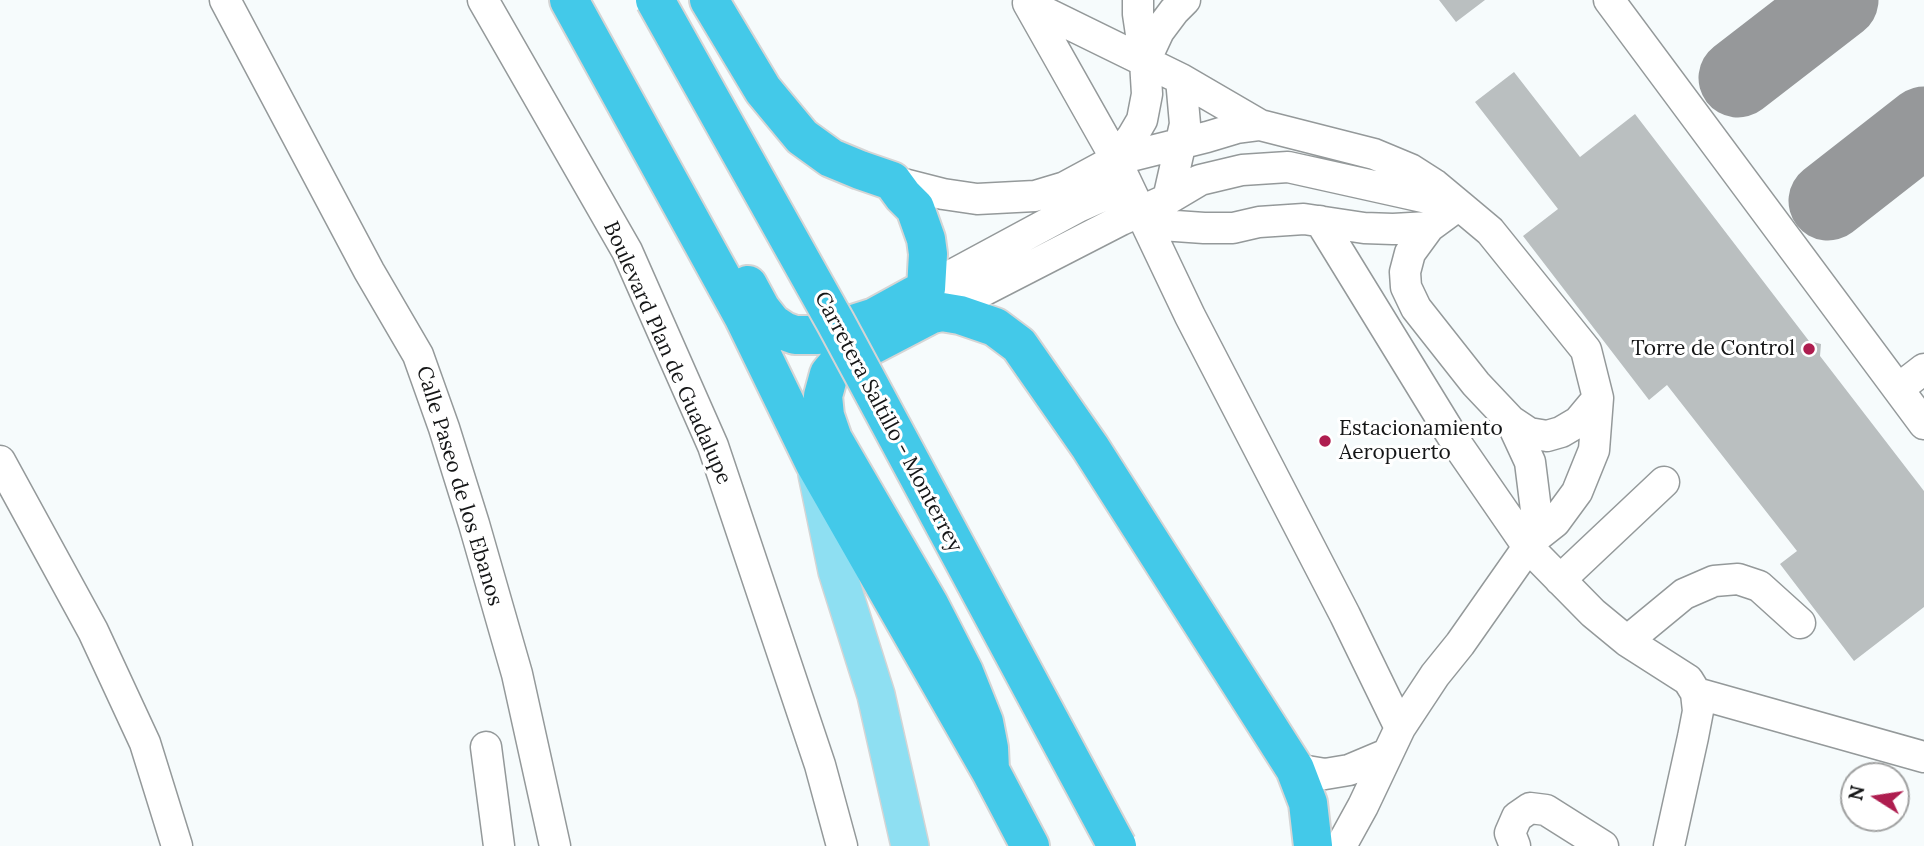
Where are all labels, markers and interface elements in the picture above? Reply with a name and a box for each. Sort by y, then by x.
street label: Boulevard Plan de Guadalupe [598,218,736,488]
street label: Carretera Saltillo - Monterrey [809,288,967,556]
place label: Torre de Control [1631,336,1795,362]
marker: Torre de Control [1801,341,1817,357]
street label: Calle Paseo de los Ebanos [410,363,508,609]
place label: Estacionamiento Aeropuerto [1339,416,1503,466]
marker: Estacionamiento Aeropuerto [1317,433,1333,449]
north arrow [1840,762,1910,832]
text: N [1843,783,1870,803]

